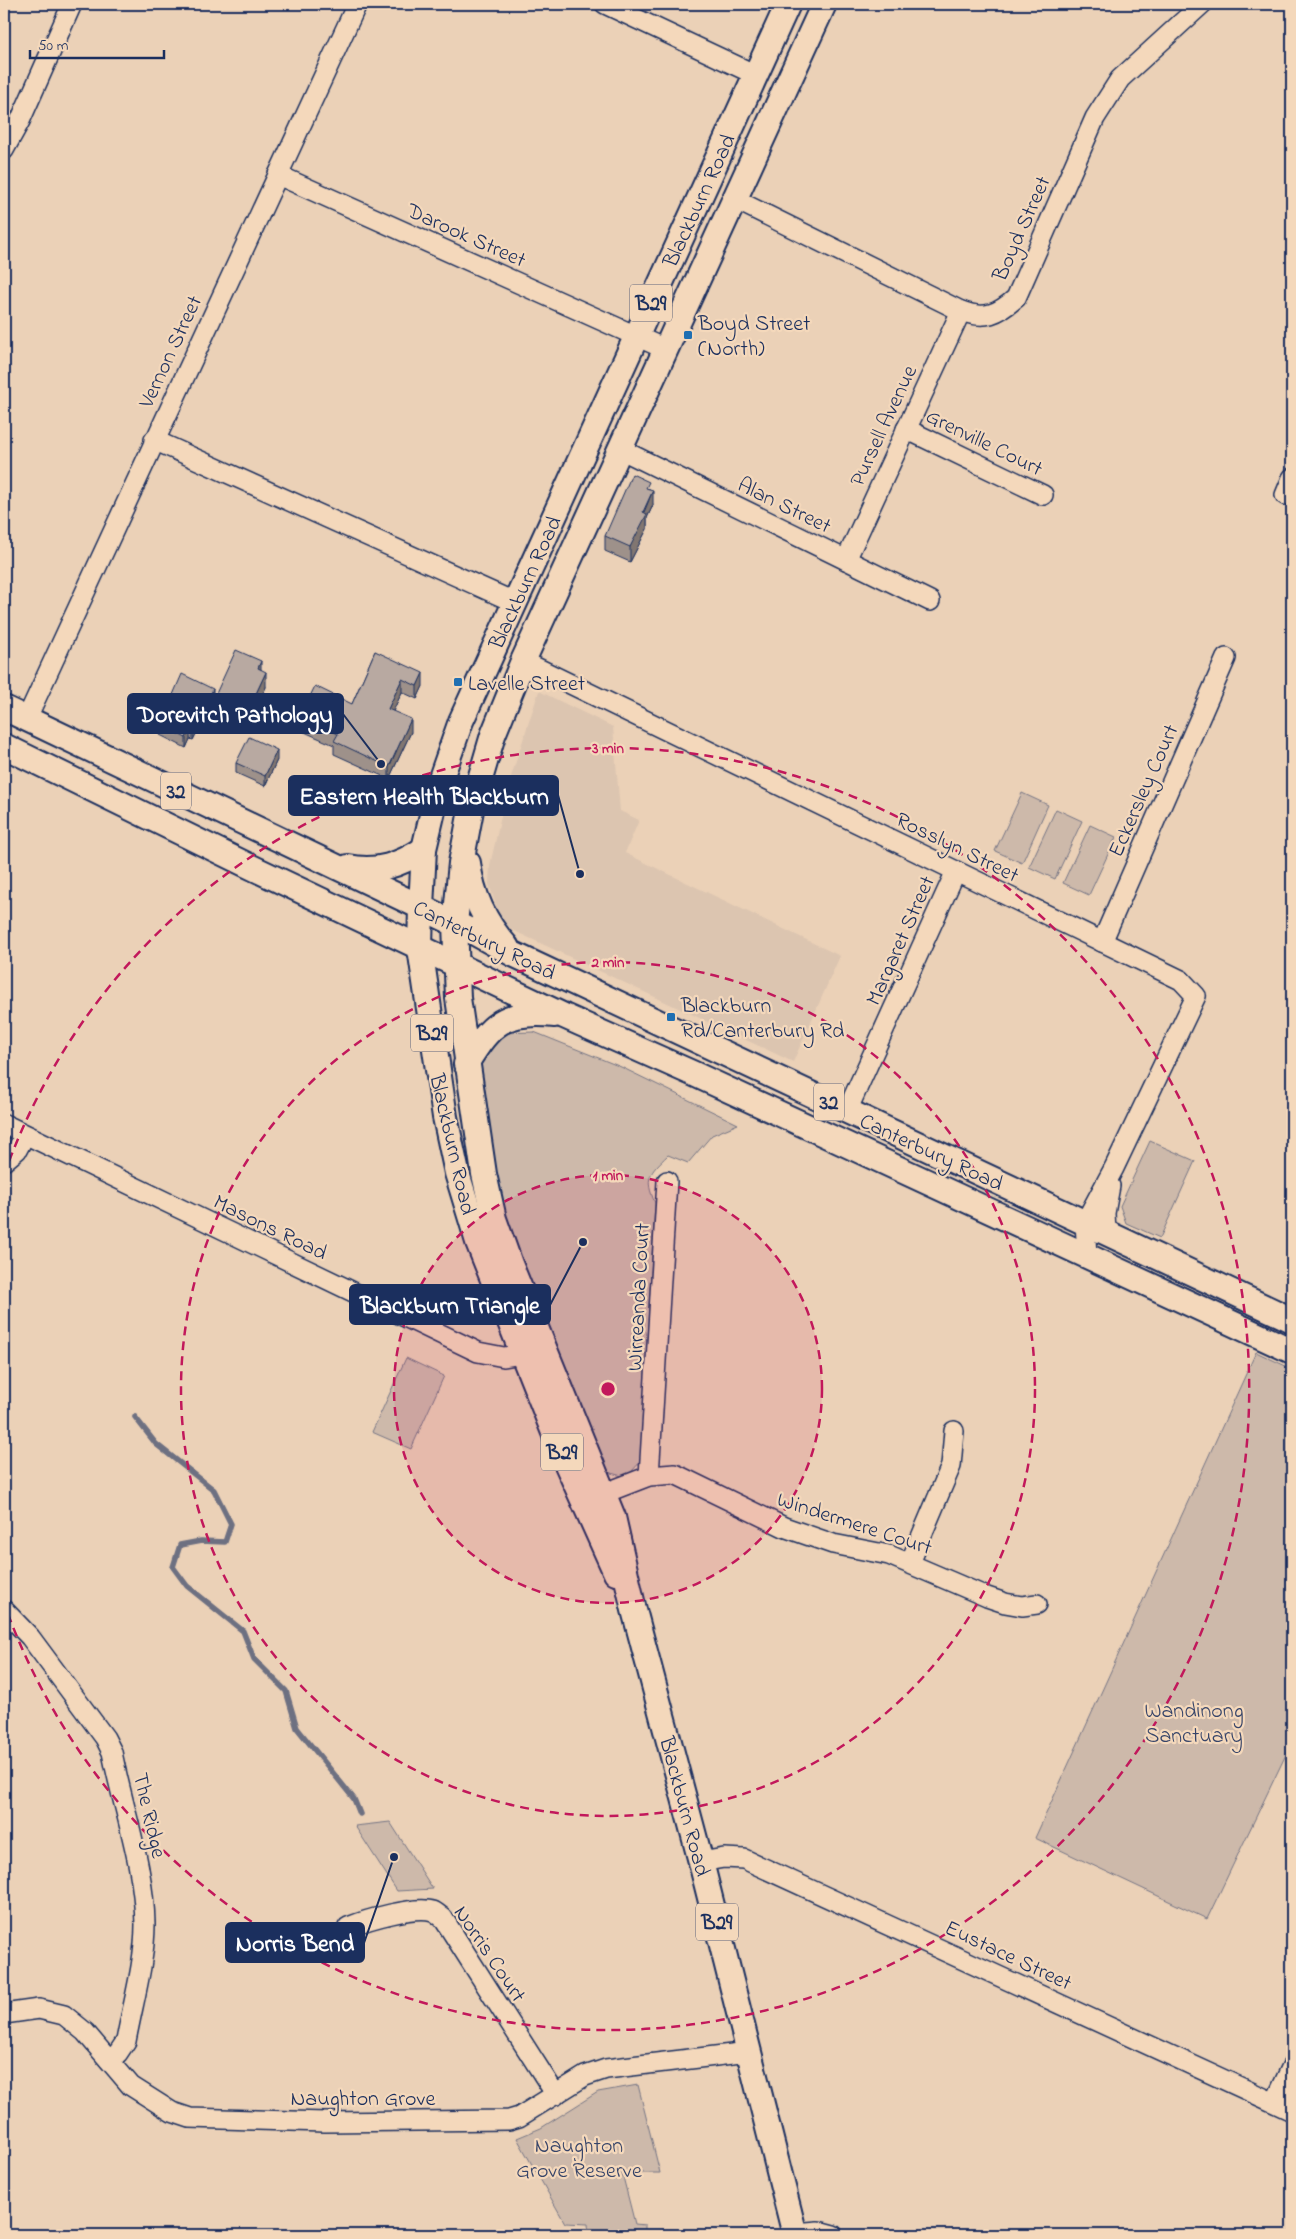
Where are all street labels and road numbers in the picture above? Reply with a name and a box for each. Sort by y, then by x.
street label: Blackburn Road [655,129,746,274]
street label: Boyd Street [985,171,1061,288]
street label: Darook Street [400,196,531,278]
road number: B29 [630,284,672,322]
street label: Vernon Street [131,290,212,415]
street label: Pursell Avenue [843,360,927,492]
street label: Grenville Court [920,402,1048,486]
street label: Alan Street [731,470,837,543]
street label: Blackburn Road [481,511,572,656]
street label: Eckersley Court [1101,719,1189,863]
road number: 32 [161,772,191,809]
street label: Rosslyn Street [889,805,1024,894]
street label: Margaret Street [859,871,946,1012]
street label: Canterbury Road [406,893,561,991]
road number: B29 [411,1014,453,1052]
street label: Blackburn Road [419,1070,483,1218]
road number: 32 [814,1084,844,1120]
street label: Canterbury Road [853,1106,1008,1202]
street label: Masons Road [207,1187,332,1270]
street label: Wirreanda Court [620,1222,660,1372]
road number: B29 [541,1434,583,1470]
street label: Windermere Court [772,1485,936,1565]
street label: Blackburn Road [649,1732,717,1880]
street label: The Ridge [122,1770,173,1862]
street label: Norris Court [444,1900,533,2010]
road number: B29 [696,1904,738,1940]
street label: Eustace Street [939,1913,1077,2000]
street label: Naughton Grove [291,2084,436,2117]

